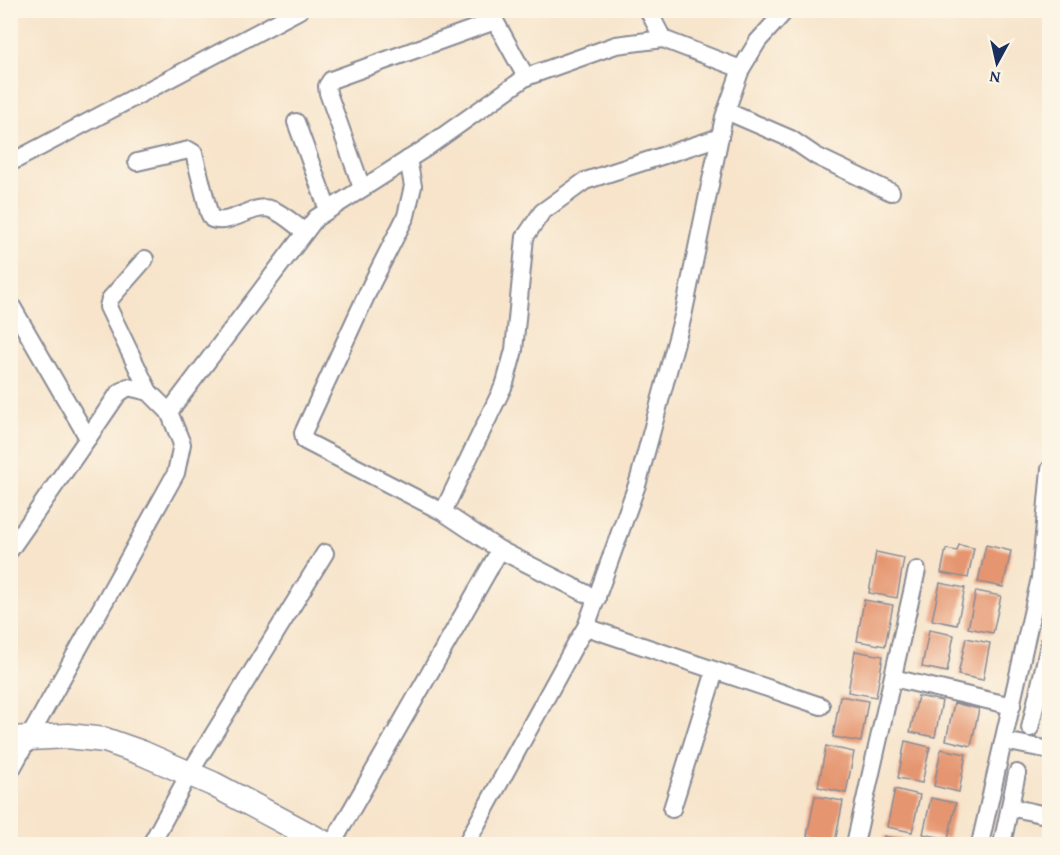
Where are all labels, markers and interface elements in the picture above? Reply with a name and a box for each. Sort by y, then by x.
north arrow [967,33,1027,93]
text: N [988,65,1002,90]

